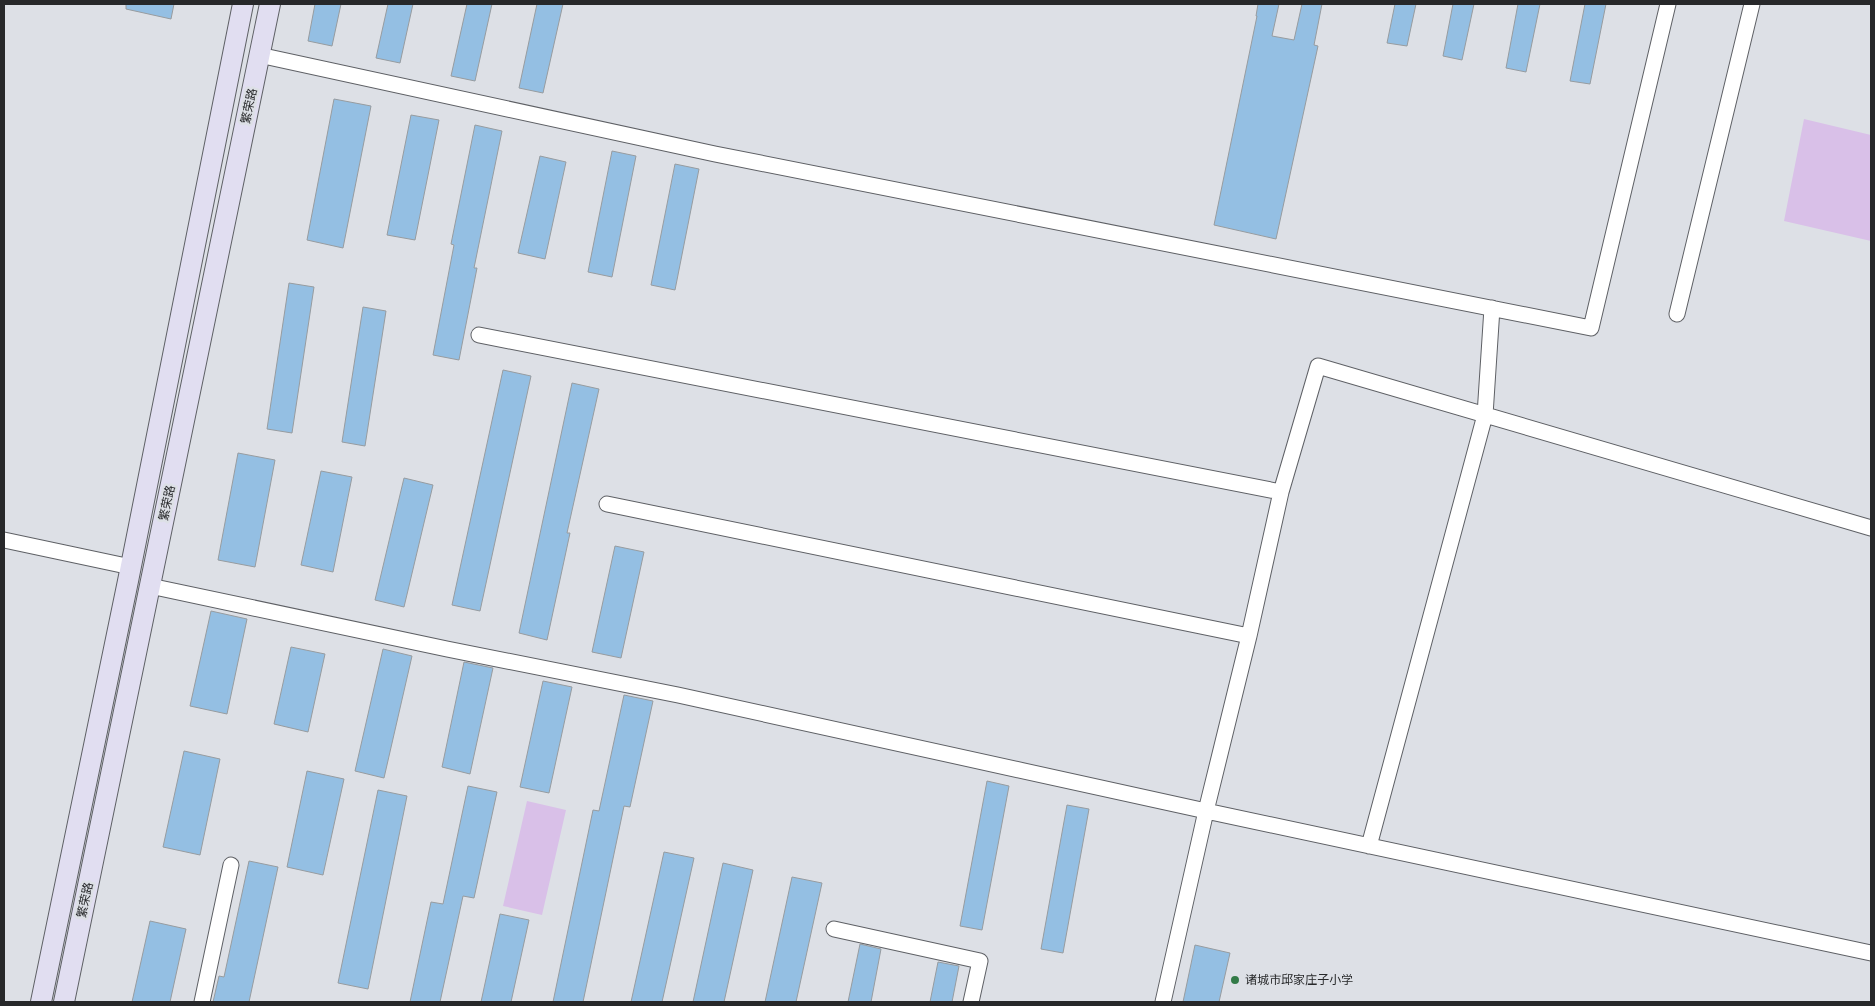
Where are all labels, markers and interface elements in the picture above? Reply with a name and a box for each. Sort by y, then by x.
street label: 繁荣路 [237,87,261,125]
street label: 繁荣路 [155,484,179,522]
street label: 繁荣路 [73,881,97,919]
place label: 诸城市邱家庄子小学 [1245,972,1353,988]
marker: 诸城市邱家庄子小学 [1229,974,1241,986]

